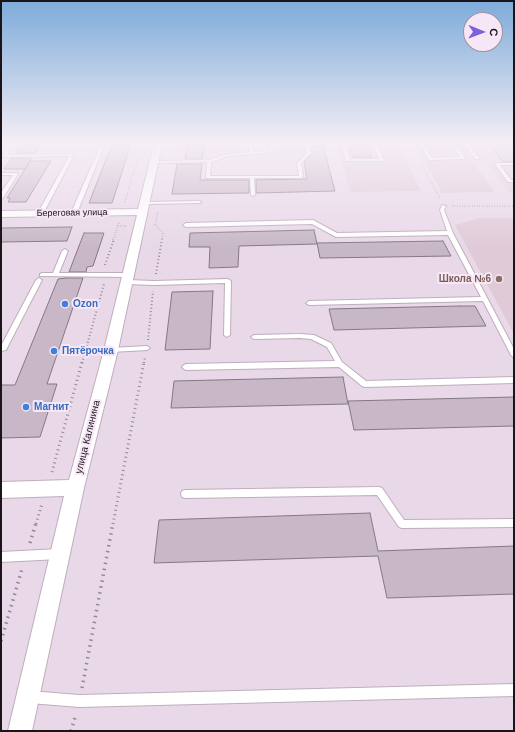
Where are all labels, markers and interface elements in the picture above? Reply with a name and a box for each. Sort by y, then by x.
north arrow [463,12,503,52]
text: С [488,28,500,36]
street label: Береговая улица [37,207,107,219]
place label: Школа №6 [439,273,491,285]
marker: Школа №6 [494,274,504,284]
place label: Ozon [73,298,98,310]
marker: Ozon [60,299,70,309]
place label: Пятёрочка [62,345,114,357]
marker: Пятёрочка [49,346,59,356]
street label: улица Калинина [73,399,103,475]
place label: Магнит [34,401,69,413]
marker: Магнит [21,402,31,412]

